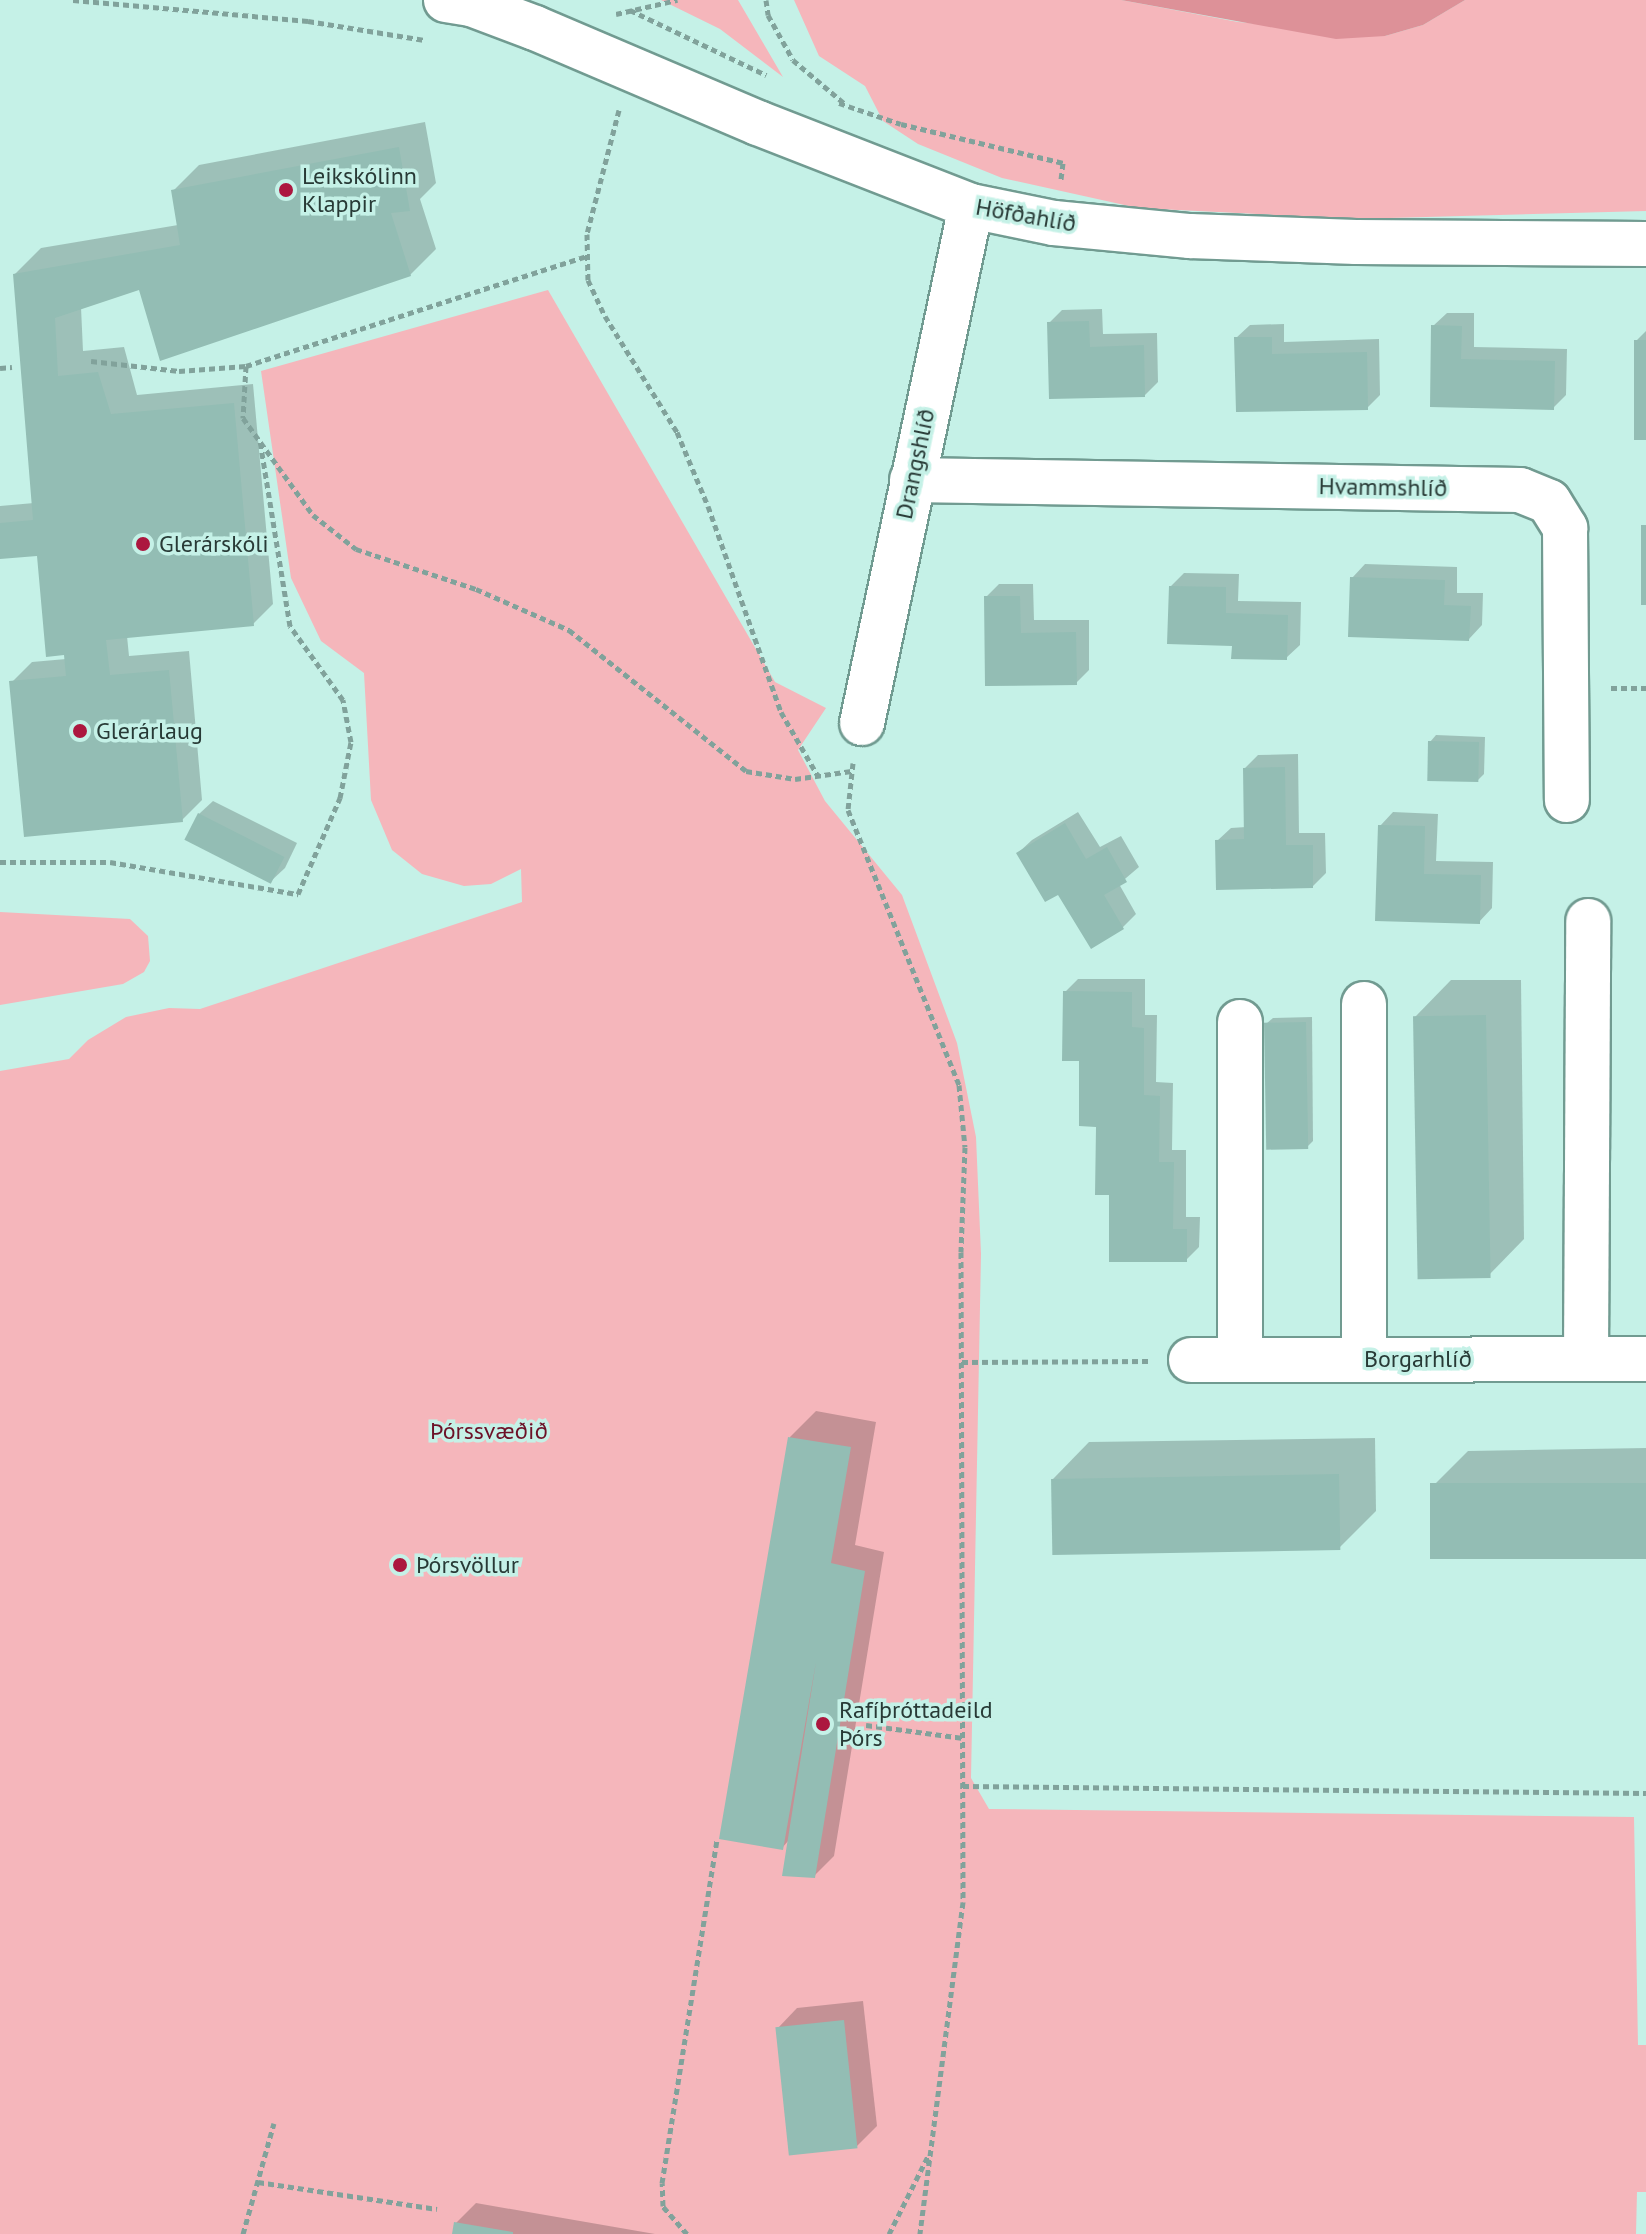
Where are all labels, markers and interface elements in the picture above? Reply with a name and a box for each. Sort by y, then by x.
place label: Leikskólinn Klappir [302,162,417,218]
marker: Leikskólinn Klappir [277,181,295,199]
street label: Höfðahlíð [974,192,1078,238]
street label: Drangshlíð [889,406,941,522]
street label: Hvammshlíð [1318,471,1448,503]
place label: Glerárskóli [159,530,269,558]
marker: Glerárskóli [134,535,152,553]
place label: Glerárlaug [96,717,203,745]
marker: Glerárlaug [71,722,89,740]
street label: Borgarhlíð [1364,1345,1472,1373]
park label: Þórssvæðið [430,1417,548,1445]
place label: Þórsvöllur [416,1551,519,1579]
marker: Þórsvöllur [391,1556,409,1574]
place label: Rafíþróttadeild Þórs [839,1696,993,1752]
marker: Rafíþróttadeild Þórs [814,1715,832,1733]

